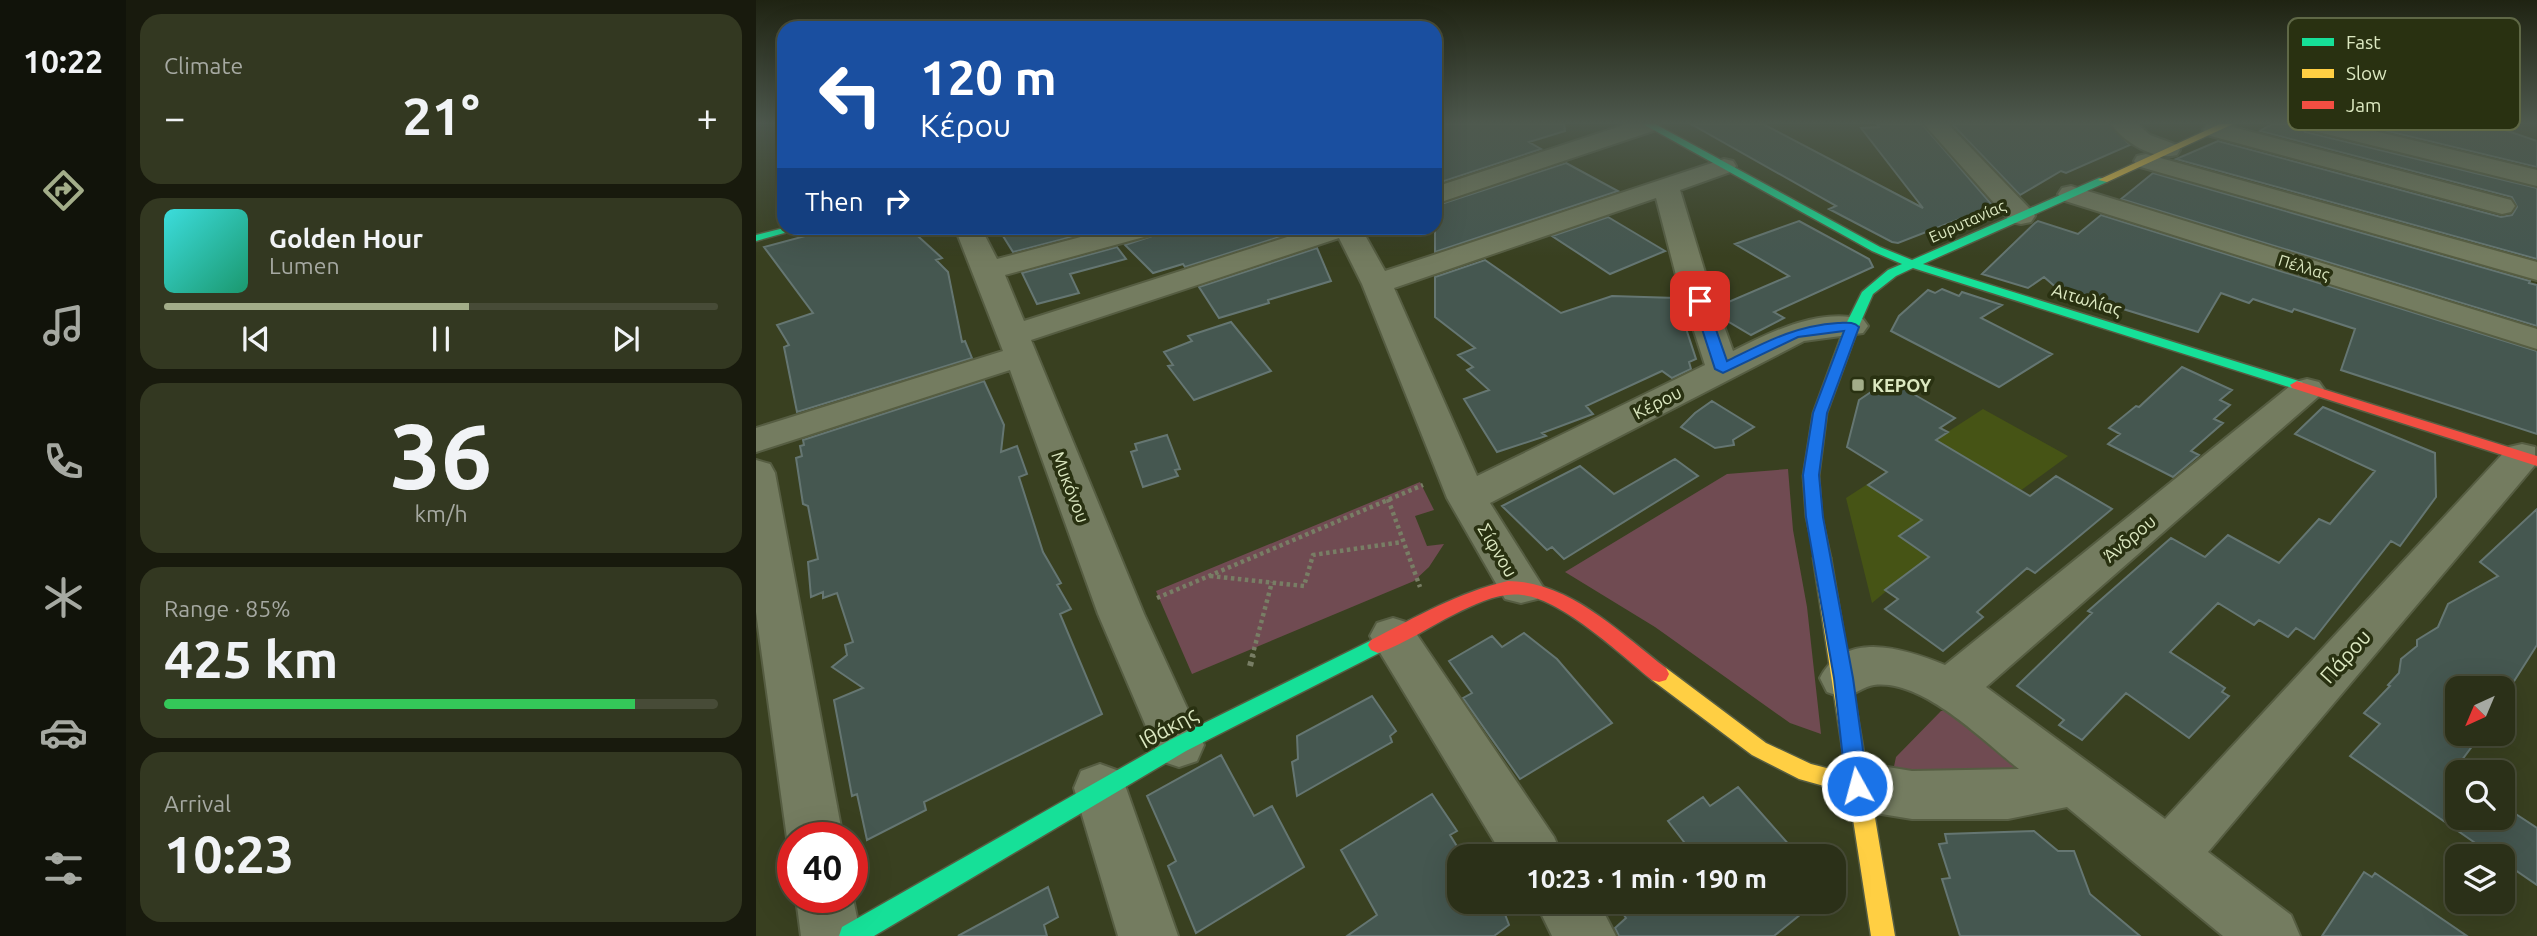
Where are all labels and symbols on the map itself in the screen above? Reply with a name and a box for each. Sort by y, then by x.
legend [2288,18,2520,130]
text: Fast [2346,31,2381,53]
text: Slow [2346,62,2387,84]
text: Jam [2346,94,2382,116]
street label: Ευρυτανίας [1926,196,2008,247]
street label: Πέλλας [2276,251,2332,284]
pin [1670,271,1730,331]
street label: Αιτωλίας [2049,279,2124,320]
place label: ΚΕΡΟΥ [1872,375,1932,395]
marker: ΚΕΡΟΥ [1850,377,1866,393]
street label: Κέρου [1630,381,1684,423]
street label: Μυκόνου [1048,449,1094,525]
street label: Άνδρου [2099,510,2159,566]
street label: Σίφνου [1474,520,1522,580]
street label: Πάρου [2315,624,2375,688]
north arrow [2445,676,2515,746]
street label: Ιθάκης [1135,701,1202,753]
position arrow [1820,749,1894,823]
speed limit sign: 40 [777,822,868,913]

